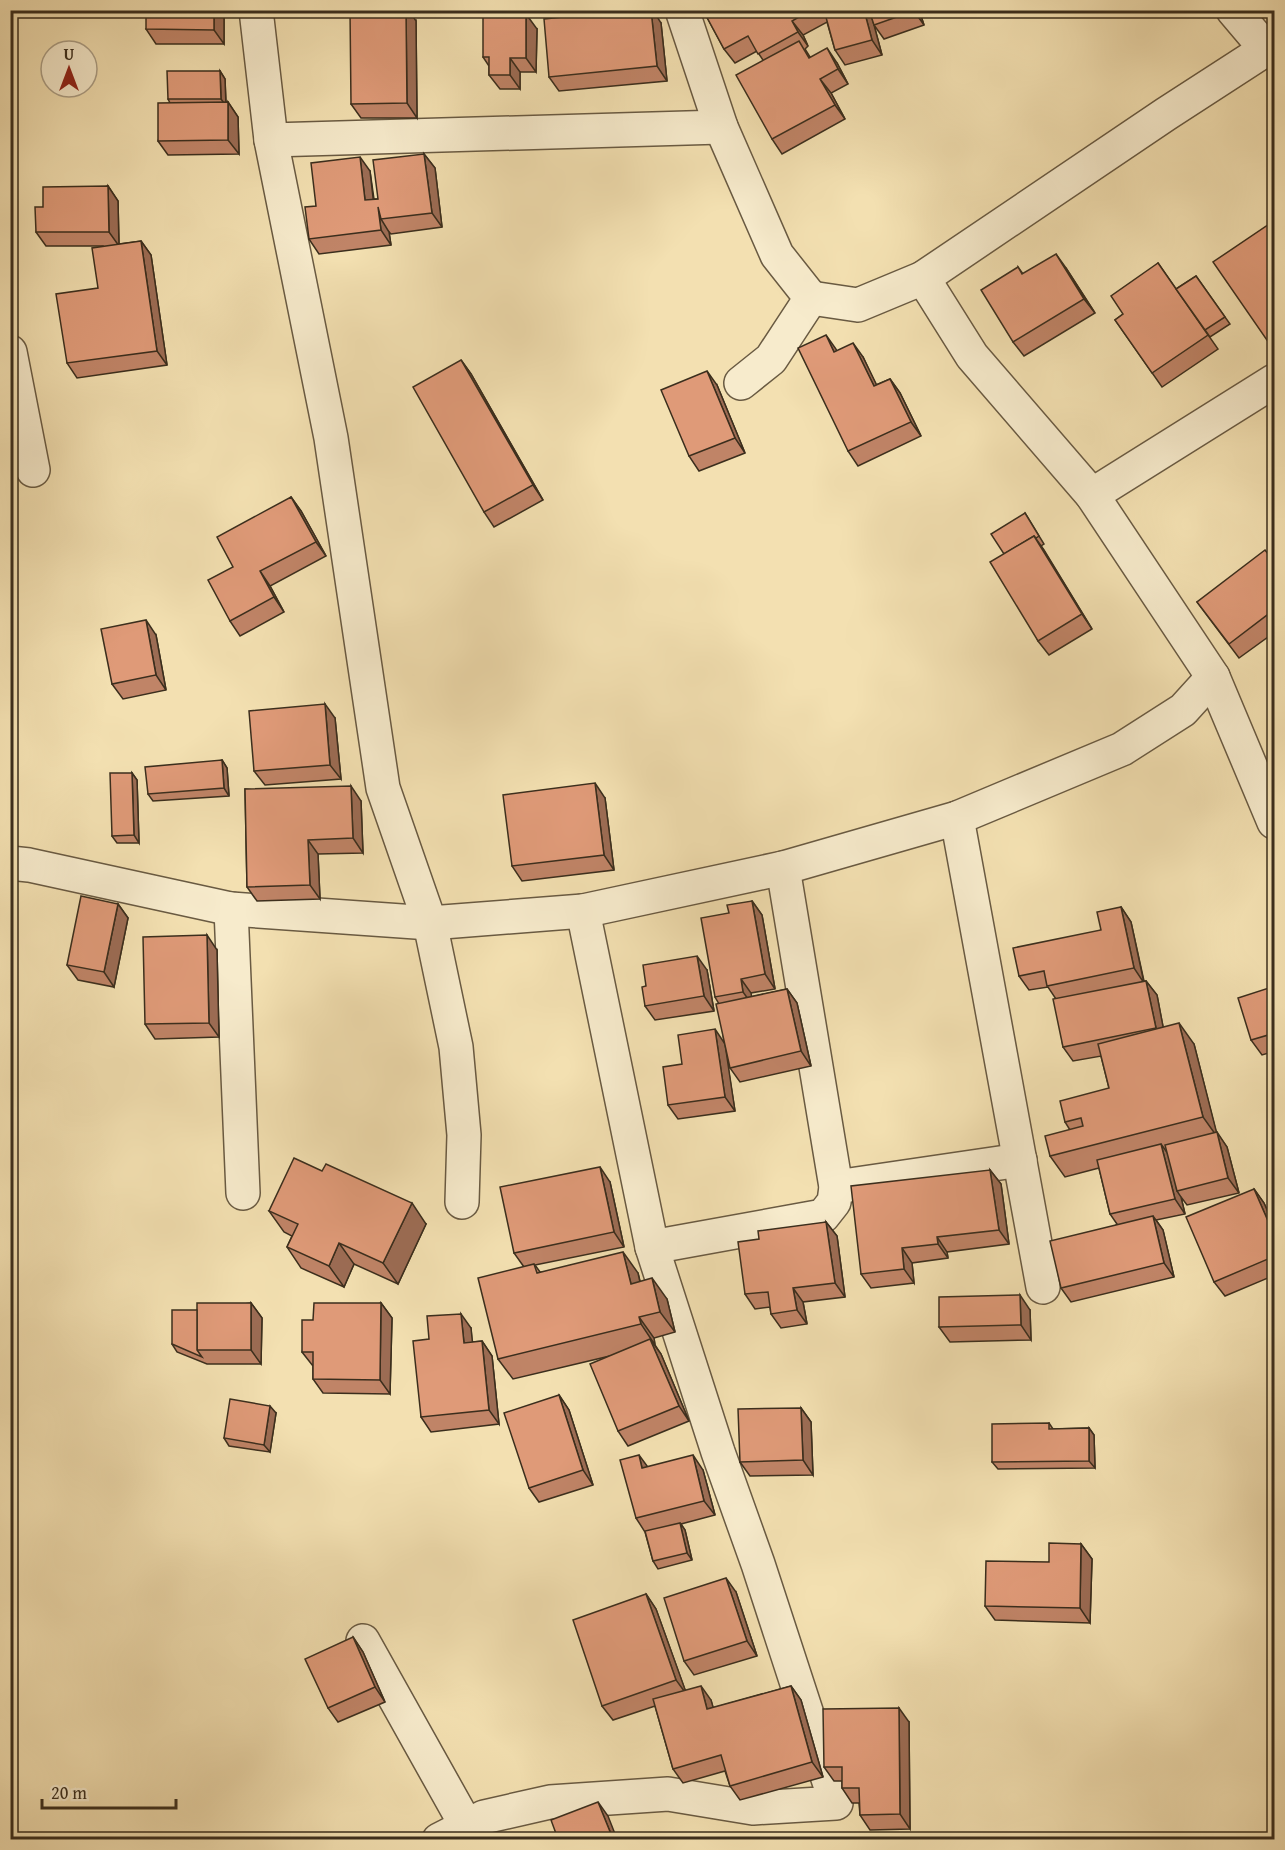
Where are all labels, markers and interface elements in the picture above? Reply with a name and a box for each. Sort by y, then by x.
north arrow [39,39,99,99]
text: U [64,42,75,66]
scale bar [42,1772,176,1810]
text: 20 m [51,1779,87,1806]

